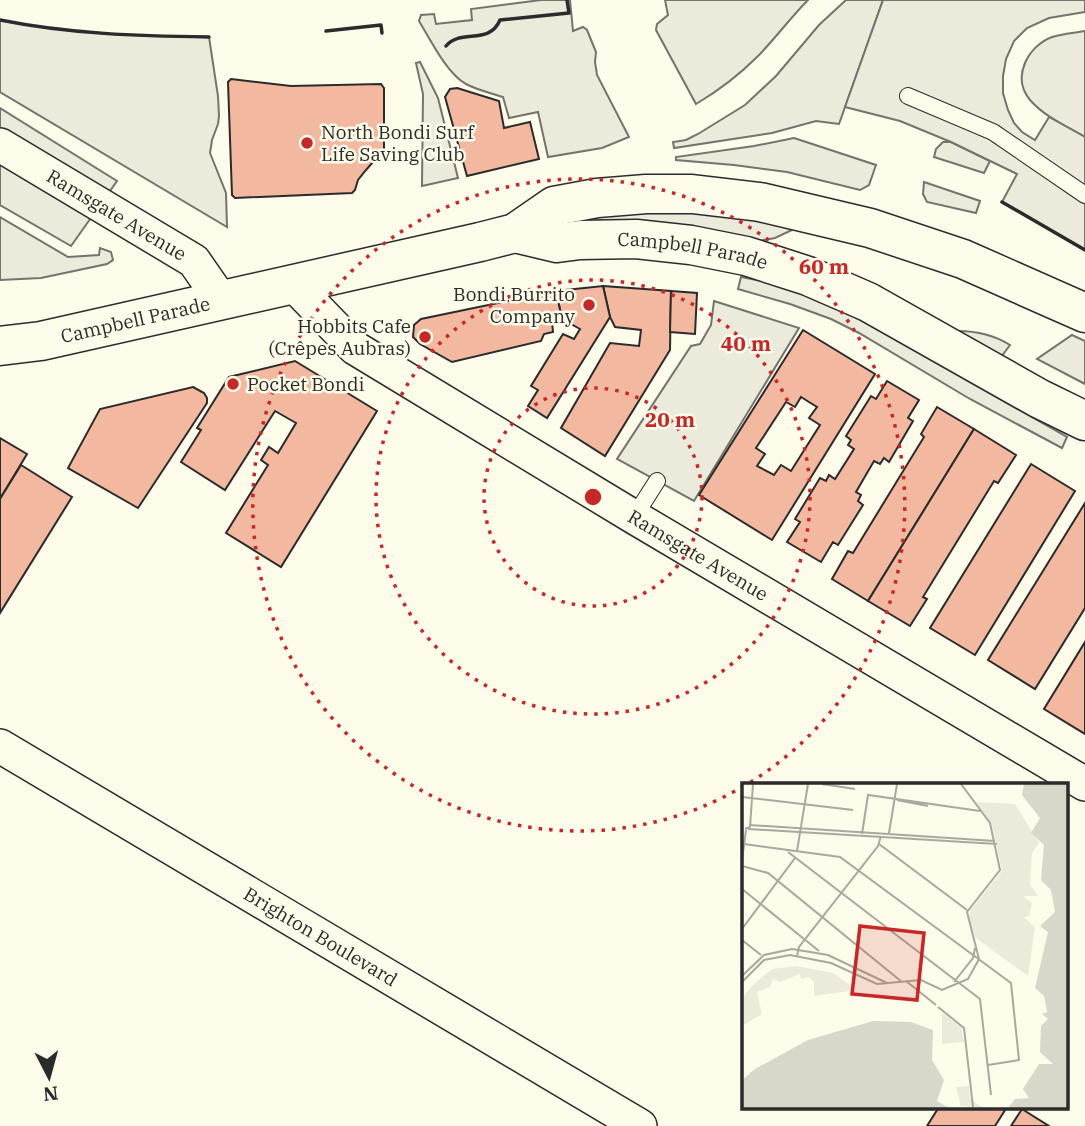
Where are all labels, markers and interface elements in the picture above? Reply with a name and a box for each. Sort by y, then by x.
place label: North Bondi Surf Life Saving Club [321,120,475,166]
marker: North Bondi Surf Life Saving Club [299,135,315,151]
street label: Ramsgate Avenue [42,164,191,266]
street label: Campbell Parade [617,227,771,274]
text: 60 m [799,252,849,280]
place label: Bondi Burrito Company [453,282,576,328]
street label: Campbell Parade [58,291,212,348]
marker: Bondi Burrito Company [581,297,597,313]
place label: Hobbits Cafe (Crêpes Aubras) [268,314,411,360]
marker: Hobbits Cafe (Crêpes Aubras) [417,329,433,345]
text: 40 m [721,329,771,357]
place label: Pocket Bondi [247,372,364,396]
marker: Pocket Bondi [225,376,241,392]
text: 20 m [645,405,695,433]
centre of rings [581,485,605,509]
street label: Ramsgate Avenue [624,504,773,606]
inset map [742,783,1068,1108]
street label: Brighton Boulevard [239,882,402,991]
north arrow [14,1042,84,1112]
text: N [42,1081,60,1107]

